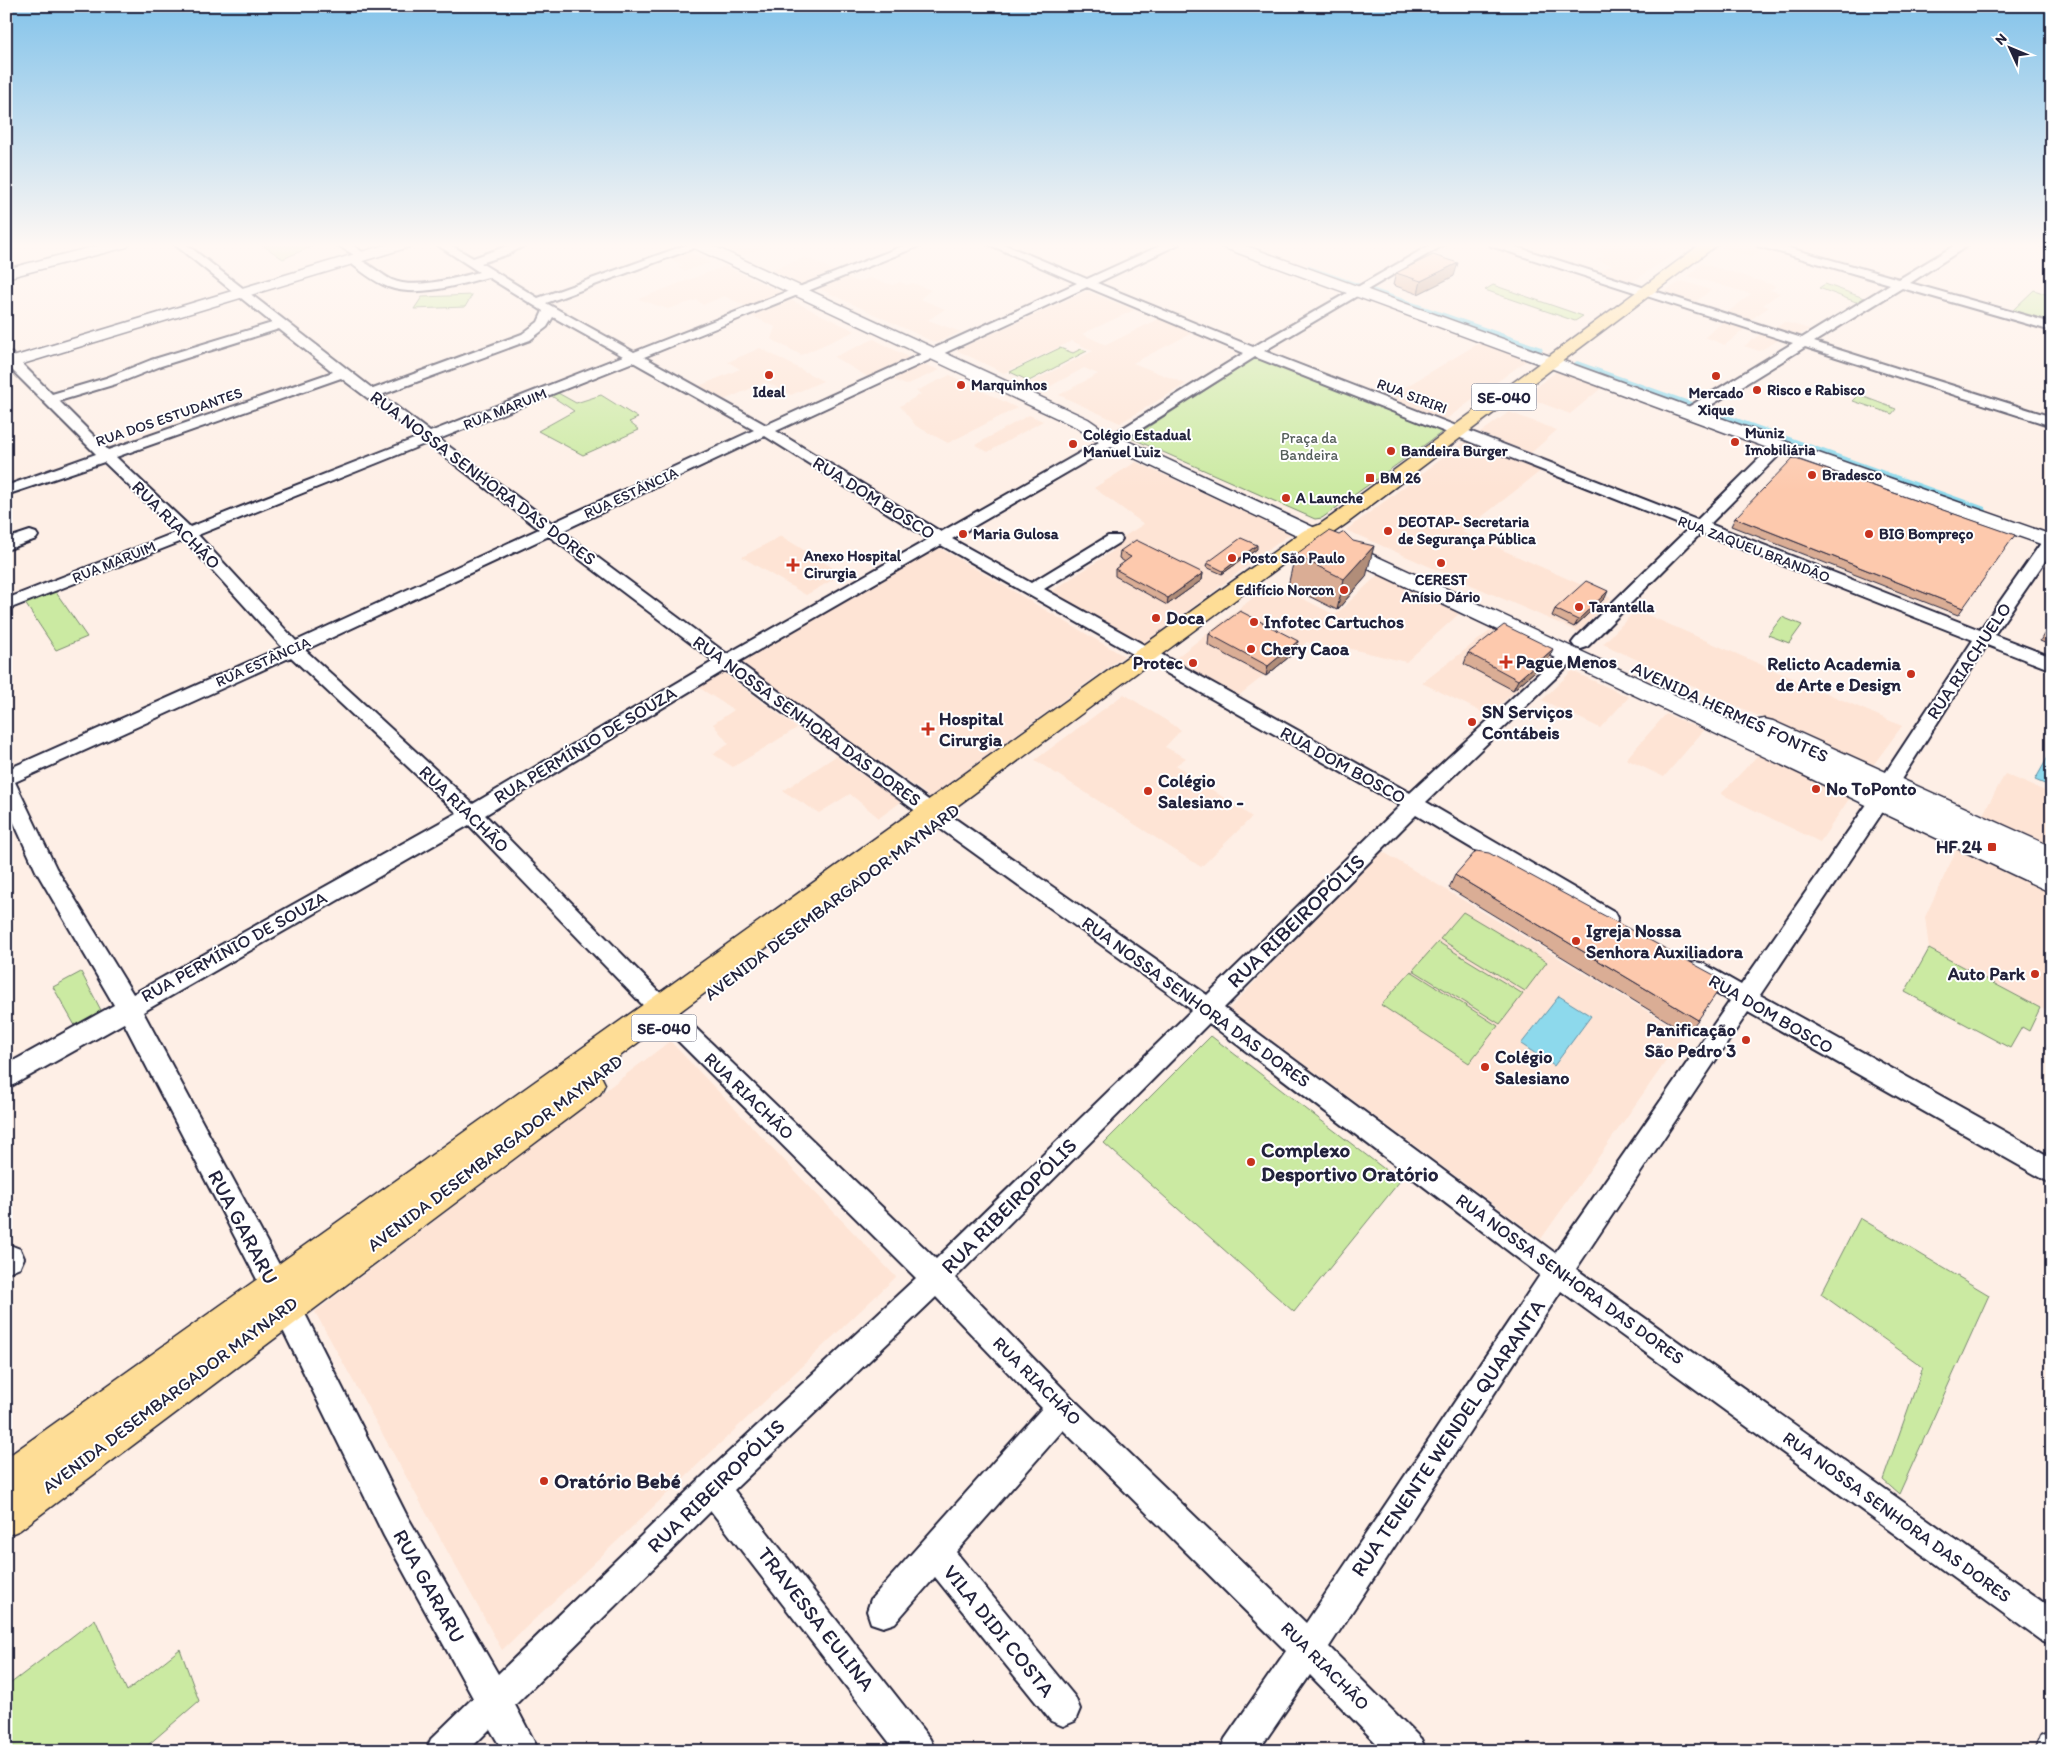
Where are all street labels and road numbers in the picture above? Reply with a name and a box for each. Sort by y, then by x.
street label: RUA SIRIRI [1374,374,1450,418]
street label: RUA DOS ESTUDANTES [93,383,245,451]
street label: RUA MARUIM [461,384,549,434]
road number: SE-040 [1472,384,1536,411]
street label: RUA NOSSA SENHORA DAS DORES [366,386,600,570]
street label: RUA DOM BOSCO [809,452,939,544]
street label: RUA ESTÂNCIA [581,463,681,523]
street label: RUA RIACHÃO [127,476,225,574]
street label: RUA ZAQUEU BRANDÃO [1675,512,1833,586]
street label: RUA MARUIM [70,537,158,587]
street label: RUA RIACHUELO [1922,599,2016,723]
street label: RUA NOSSA SENHORA DAS DORES [688,631,926,811]
street label: RUA ESTÂNCIA [213,633,313,691]
street label: AVENIDA HERMES FONTES [1628,657,1832,767]
street label: RUA PERMÍNIO DE SOUZA [490,681,681,808]
street label: RUA DOM BOSCO [1276,721,1410,809]
street label: RUA RIACHÃO [415,761,513,857]
street label: AVENIDA DESEMBARGADOR MAYNARD [700,799,964,1005]
street label: RUA RIBEIROPÓLIS [1222,849,1370,993]
street label: RUA PERMÍNIO DE SOUZA [137,886,331,1007]
street label: RUA NOSSA SENHORA DAS DORES [1077,912,1315,1092]
street label: RUA DOM BOSCO [1705,969,1837,1059]
road number: SE-040 [632,1014,696,1042]
street label: RUA RIACHÃO [700,1048,798,1144]
street label: AVENIDA DESEMBARGADOR MAYNARD [363,1050,627,1256]
street label: RUA RIBEIROPÓLIS [936,1133,1082,1279]
street label: RUA GARARU [203,1165,284,1288]
street label: RUA NOSSA SENHORA DAS DORES [1451,1189,1689,1369]
street label: AVENIDA DESEMBARGADOR MAYNARD [38,1292,302,1498]
street label: RUA TENENTE WENDEL QUARANTA [1345,1294,1550,1581]
street label: RUA RIACHÃO [988,1332,1086,1430]
street label: RUA RIBEIROPÓLIS [642,1414,790,1558]
street label: RUA NOSSA SENHORA DAS DORES [1778,1427,2016,1607]
street label: RUA GARARU [388,1525,471,1647]
street label: TRAVESSA EULINA [752,1542,881,1696]
street label: VILA DIDI COSTA [938,1560,1061,1702]
street label: RUA RIACHÃO [1276,1617,1374,1715]

